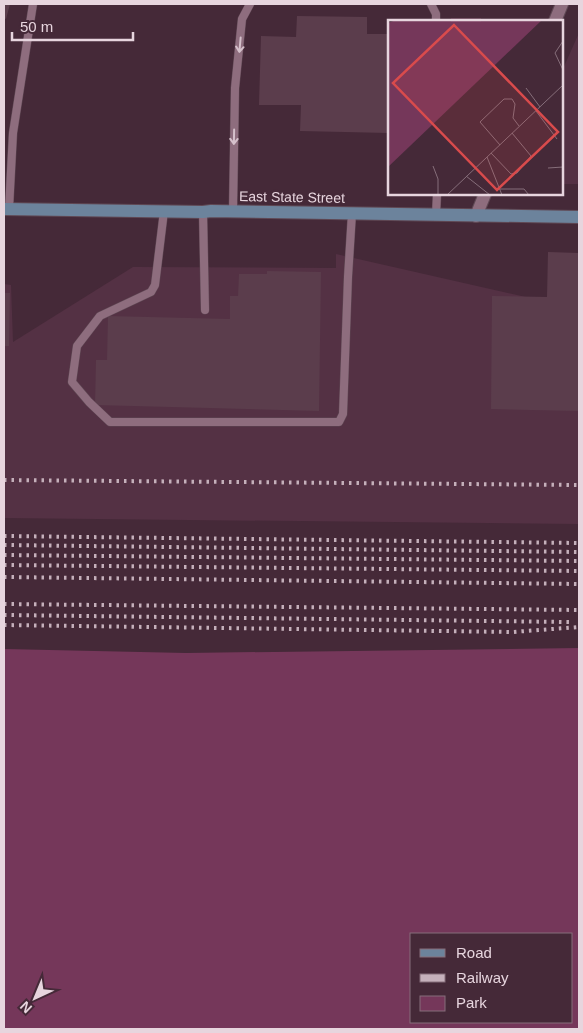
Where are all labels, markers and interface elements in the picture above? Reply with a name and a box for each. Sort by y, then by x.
scale bar [12,10,134,42]
text: 50 m [20,18,53,35]
inset map [388,20,563,195]
one-way arrow [235,37,244,53]
one-way arrow [230,128,239,144]
street label: East State Street [239,188,345,206]
legend [410,933,573,1023]
text: Road [456,944,492,961]
text: Railway [456,969,509,986]
north arrow [10,973,60,1023]
text: Park [456,994,487,1011]
text: N [17,998,35,1017]

